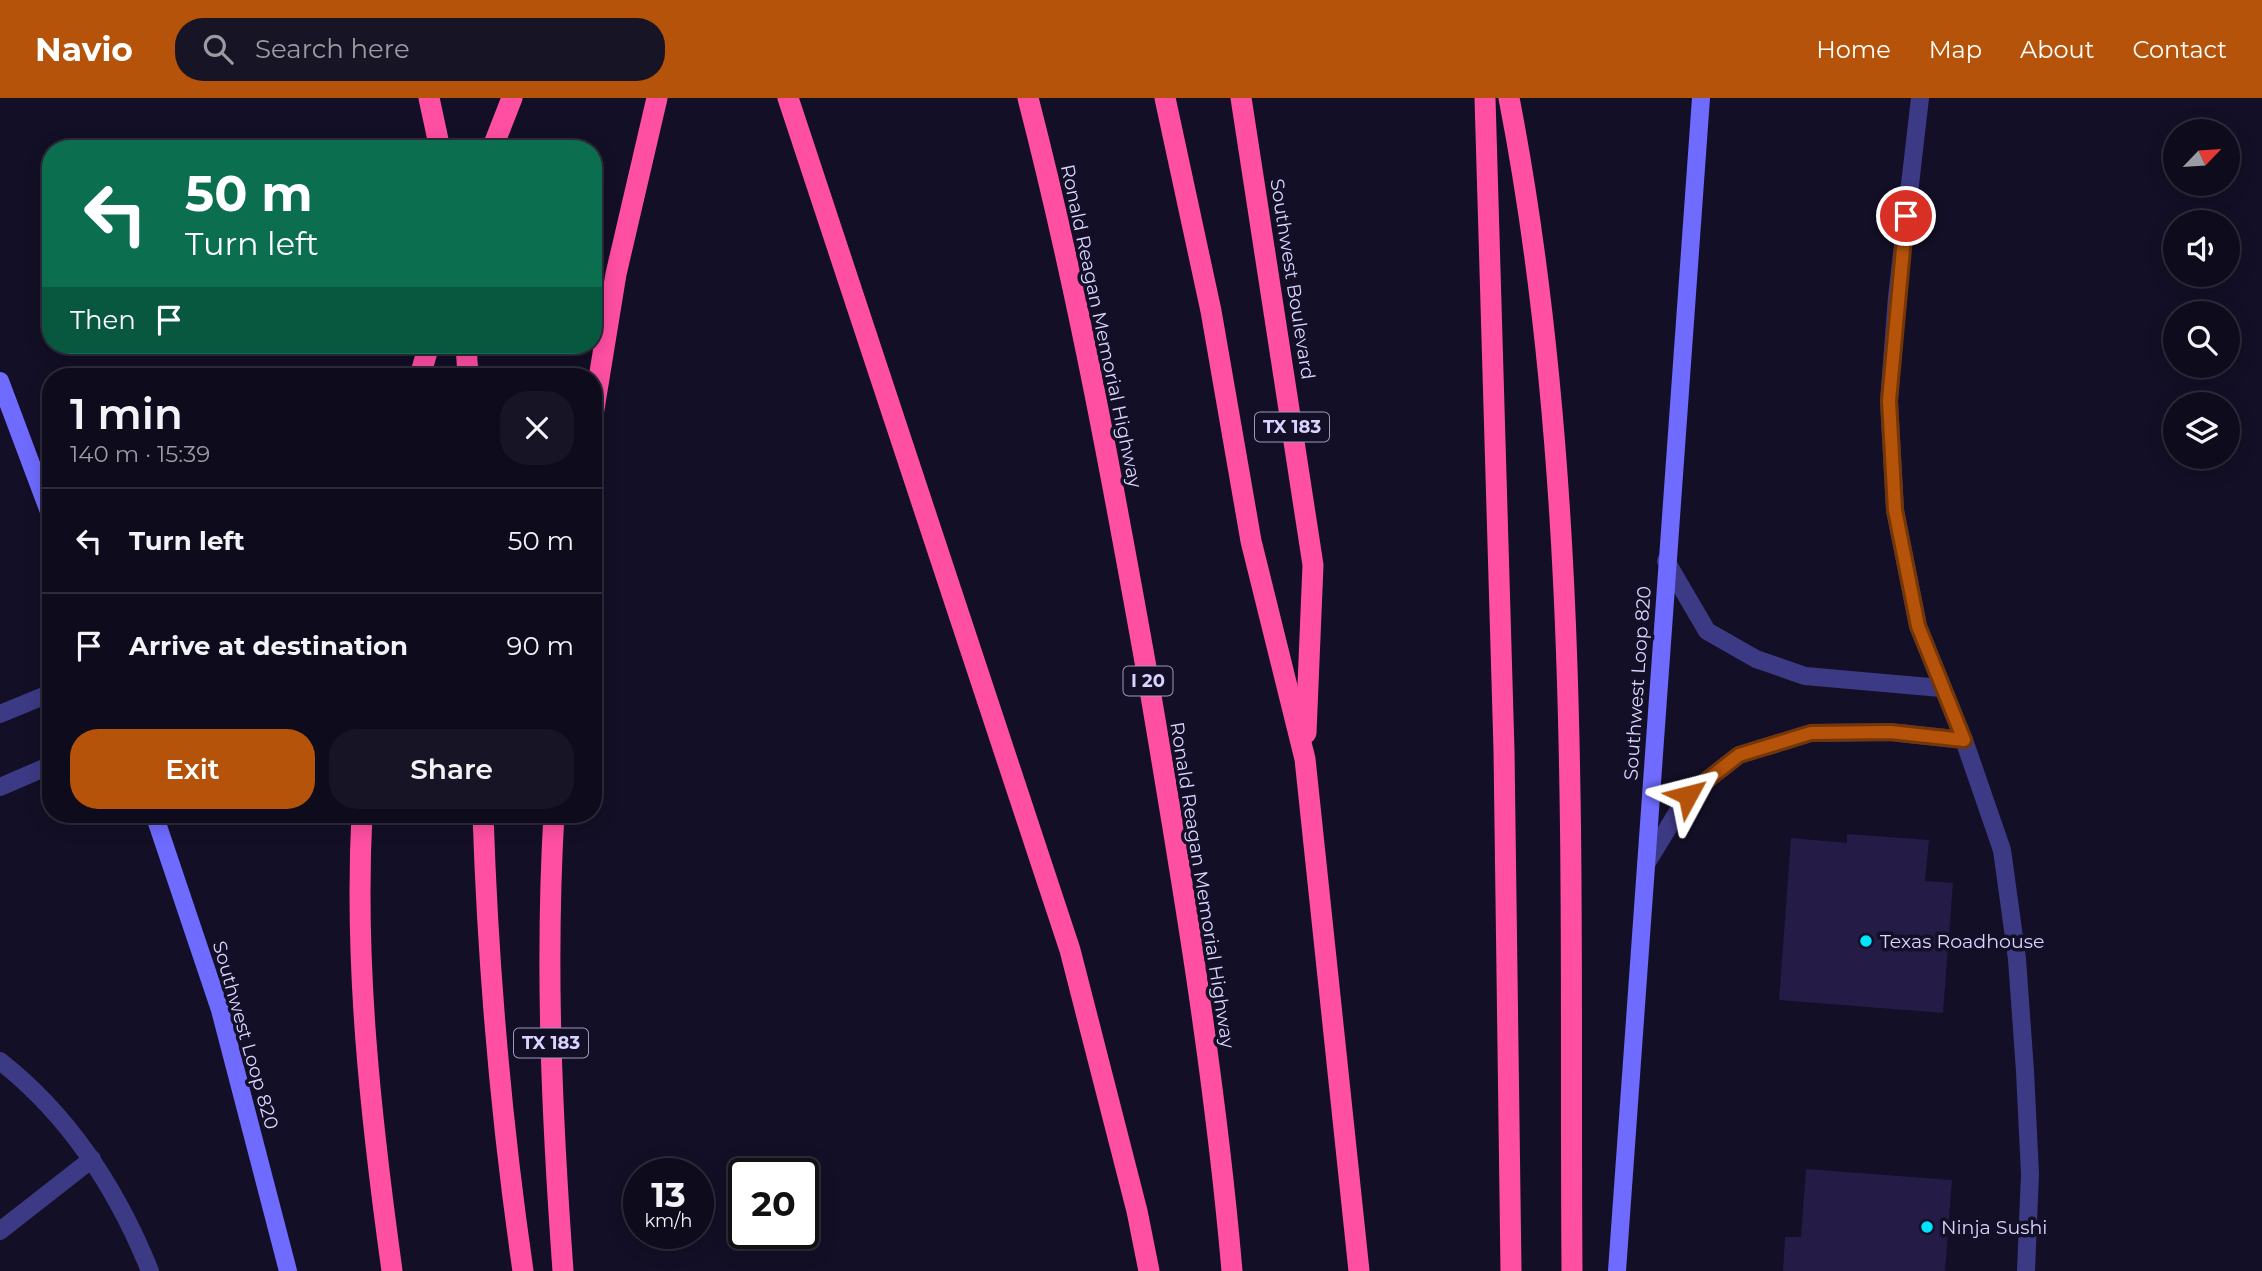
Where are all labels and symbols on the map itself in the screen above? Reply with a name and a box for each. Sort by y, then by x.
north arrow [2163,119,2240,196]
street label: Ronald Reagan Memorial Highway [1056,162,1147,491]
street label: Southwest Boulevard [1265,177,1320,381]
pin [1876,186,1936,246]
road number: TX 183 [1255,412,1329,442]
street label: Southwest Loop 820 [1619,585,1656,781]
road number: I 20 [1124,666,1172,696]
street label: Ronald Reagan Memorial Highway [1165,720,1240,1051]
position arrow [1651,758,1725,832]
place label: Texas Roadhouse [1880,930,2044,953]
marker: Texas Roadhouse [1858,933,1874,949]
street label: Southwest Loop 820 [208,938,283,1132]
road number: TX 183 [514,1028,588,1058]
speed limit sign: 20 [728,1158,819,1249]
place label: Ninja Sushi [1941,1216,2047,1239]
marker: Ninja Sushi [1919,1219,1935,1235]

